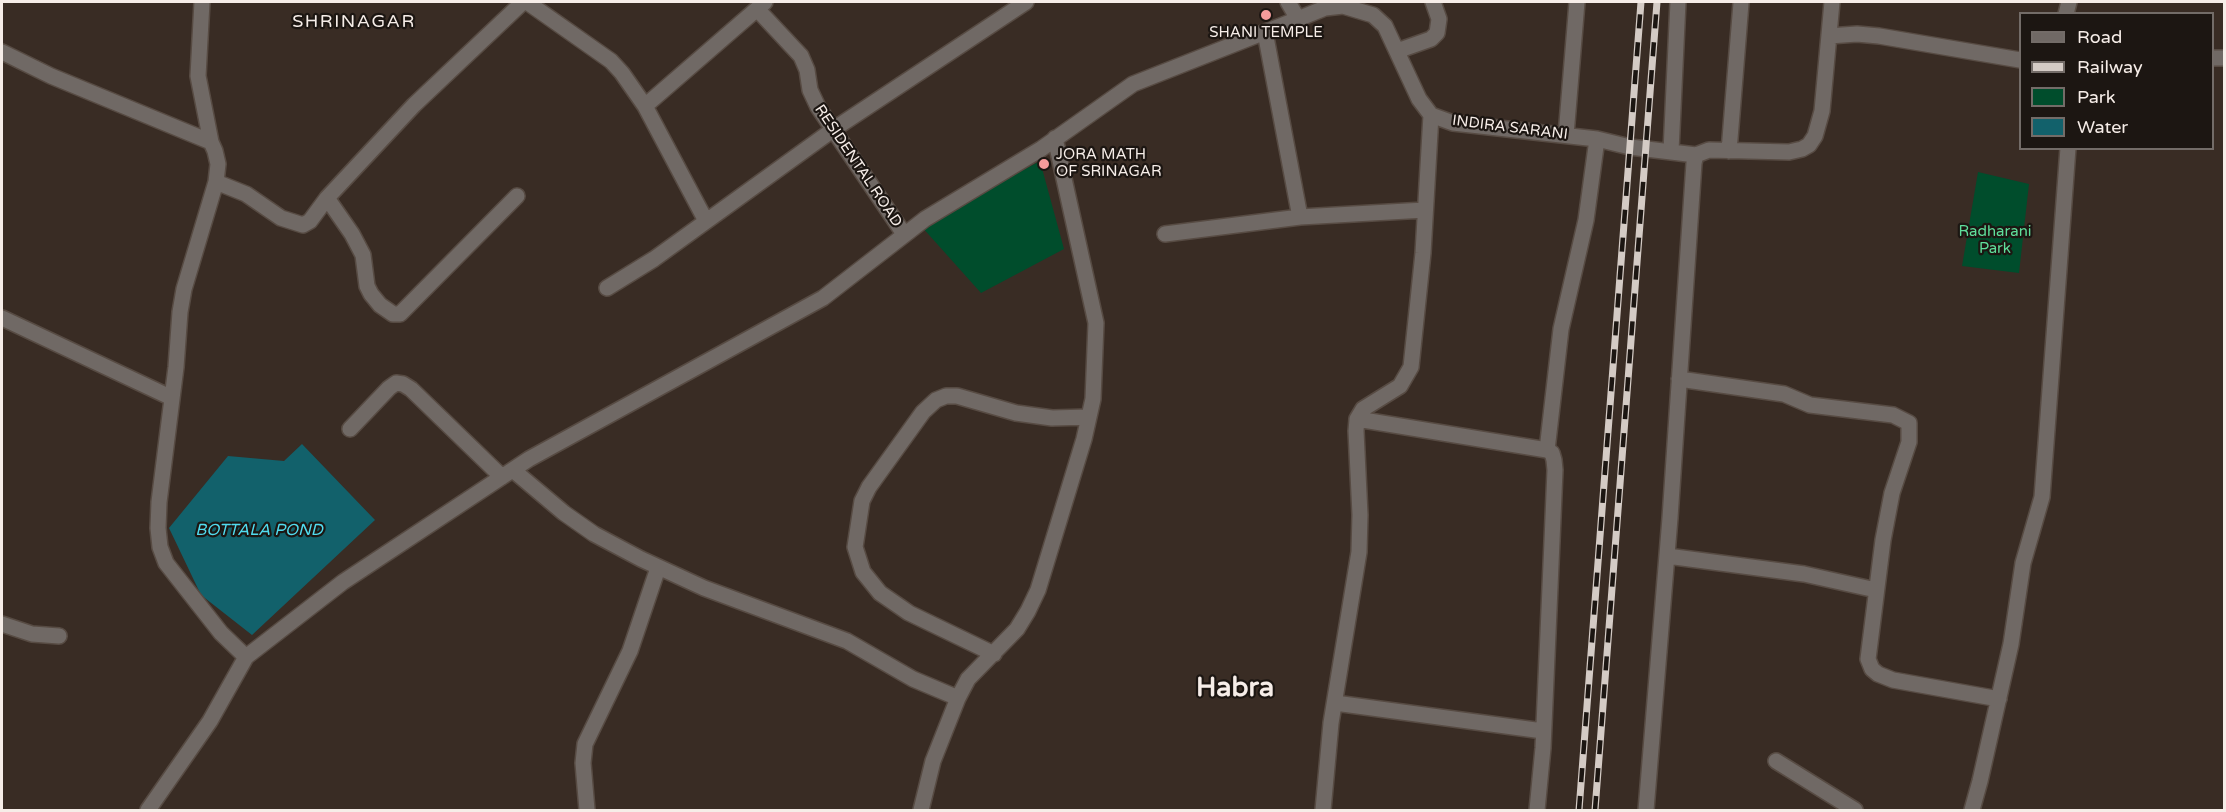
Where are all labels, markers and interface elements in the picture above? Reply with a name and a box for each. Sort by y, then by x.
marker: SHANI TEMPLE [1259,8,1273,22]
district label: SHRINAGAR [292,11,416,33]
legend [2019,12,2214,150]
place label: SHANI TEMPLE [1209,24,1323,42]
text: Road [2077,26,2122,48]
text: Railway [2077,56,2143,78]
text: Park [2077,86,2115,108]
street label: RESIDENTAL ROAD [810,101,906,231]
street label: INDIRA SARANI [1451,112,1569,144]
text: Water [2077,116,2128,138]
place label: JORA MATH OF SRINAGAR [1056,146,1162,181]
marker: JORA MATH OF SRINAGAR [1037,157,1051,171]
park label: Radharani Park [1958,223,2032,258]
water label: BOTTALA POND [195,521,323,541]
district label: Habra [1196,673,1274,705]

